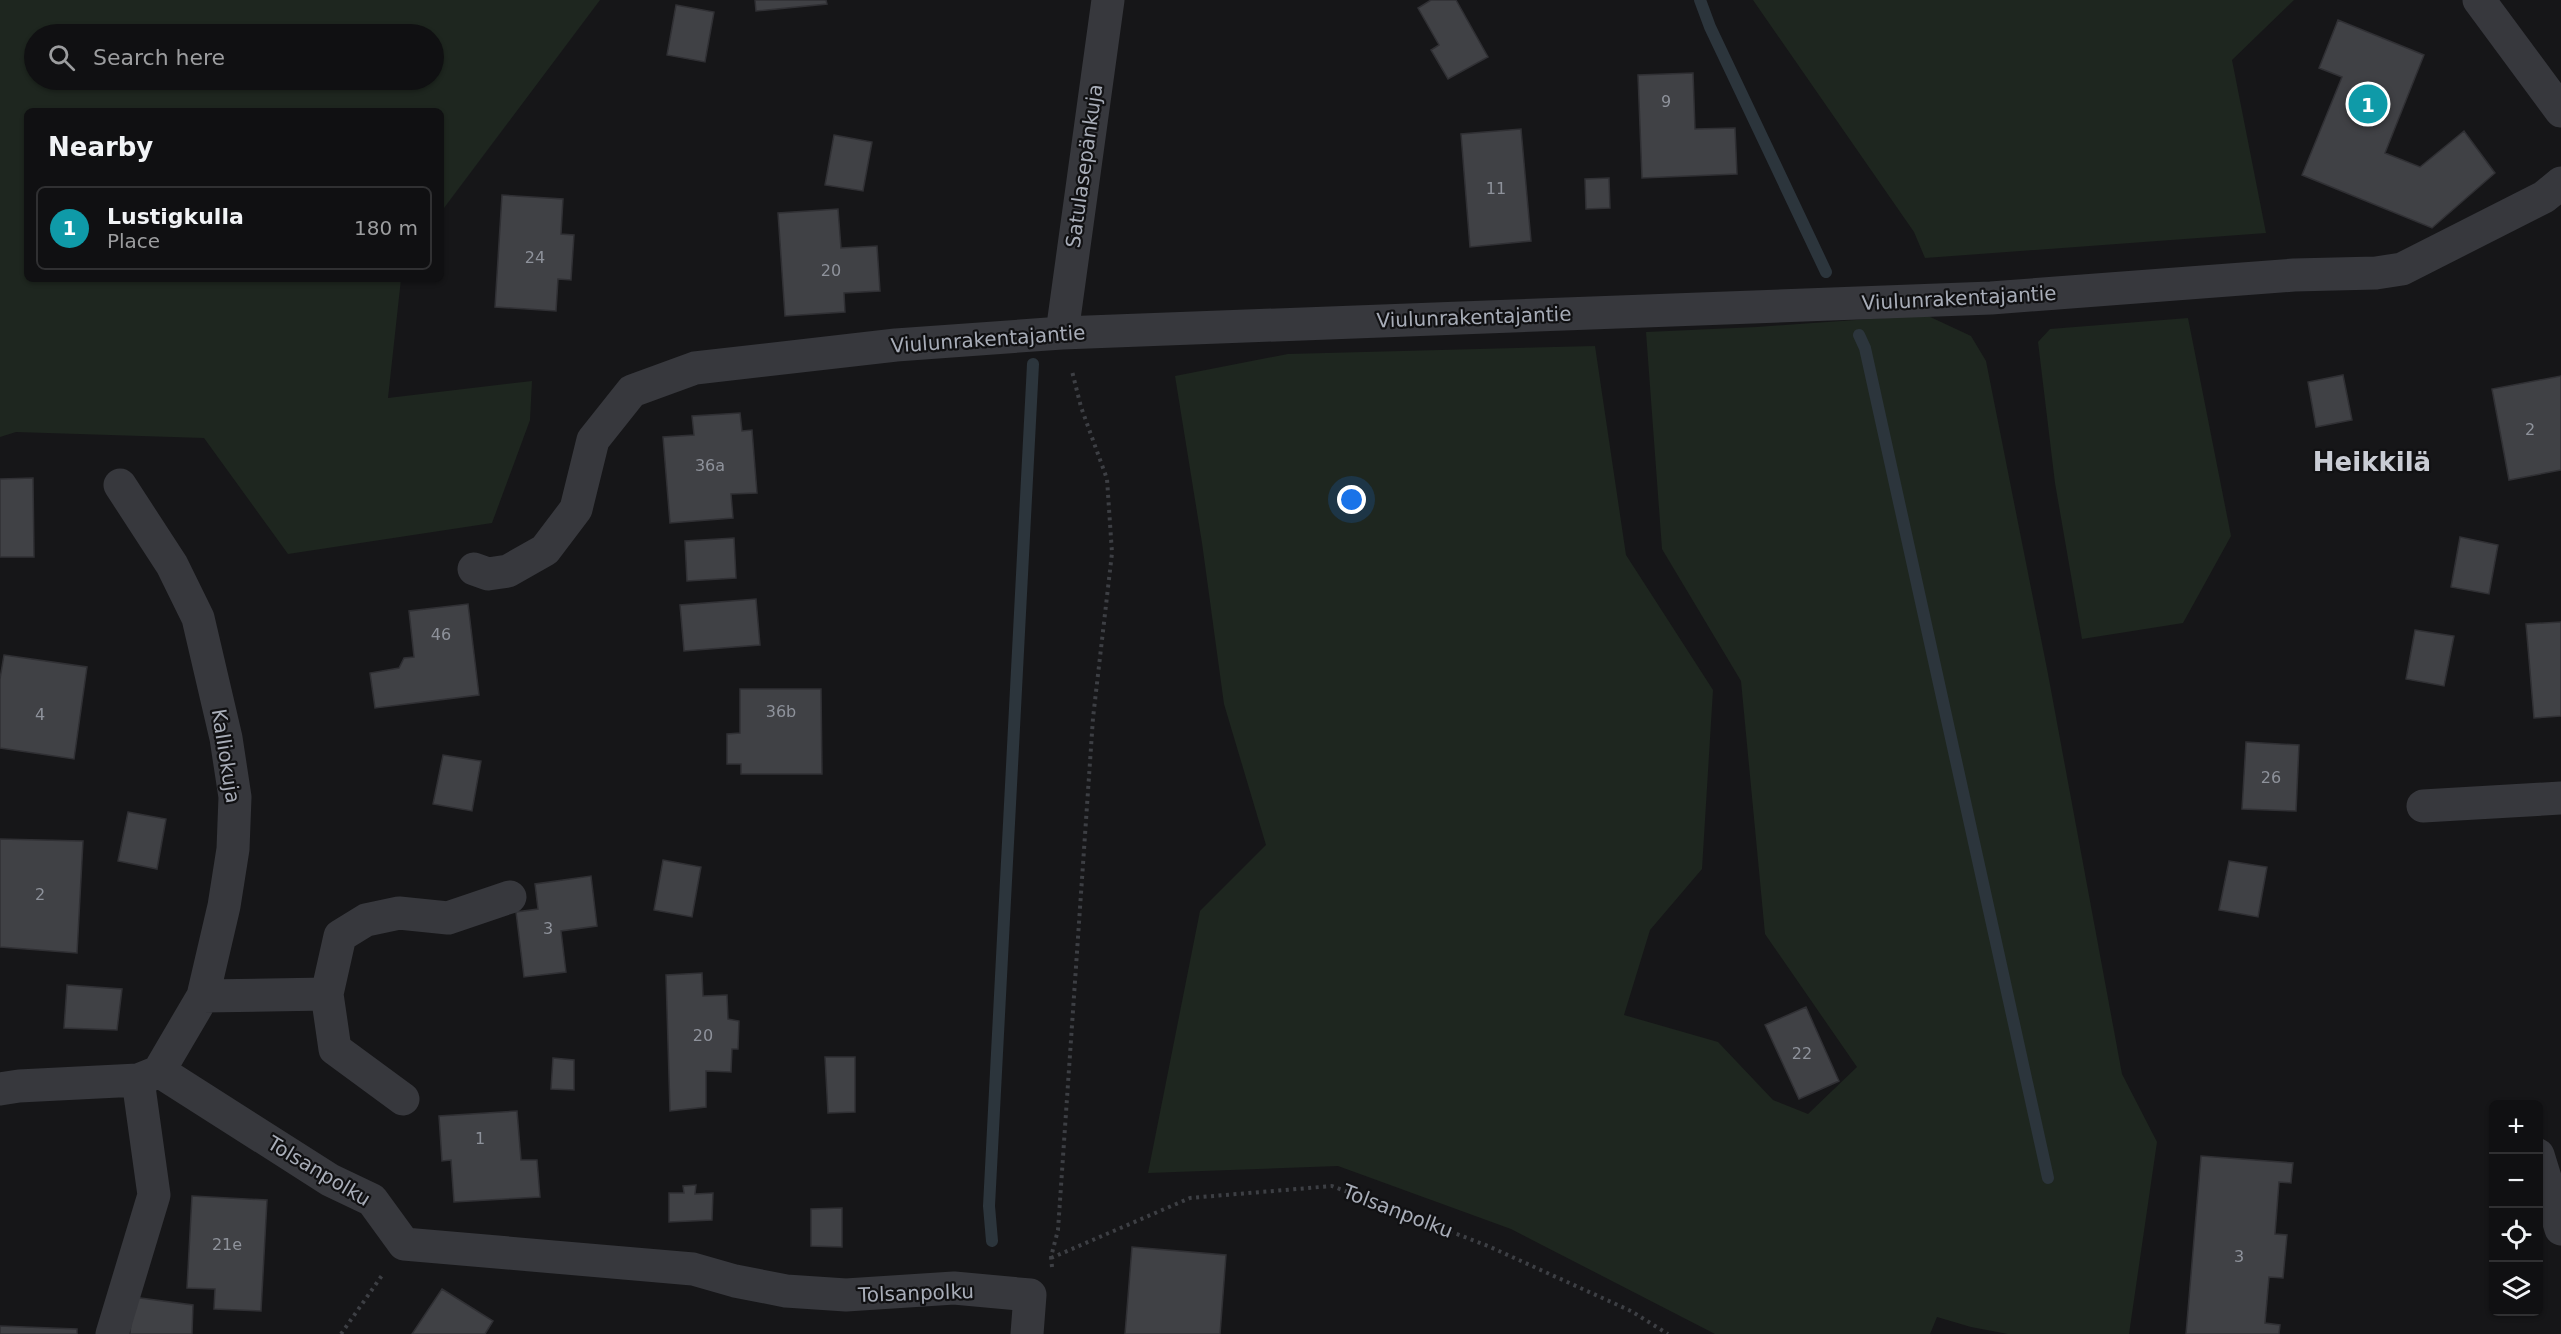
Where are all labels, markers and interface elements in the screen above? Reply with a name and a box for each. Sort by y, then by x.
search box [24,24,444,90]
icon: search [45,41,78,74]
text: Search here [93,45,225,70]
pin: 1 [2348,82,2388,126]
street label: Satulasepänkuja [1061,83,1107,249]
house number: 9 [1661,92,1671,111]
text: Nearby [48,132,153,162]
house number: 11 [1486,179,1506,198]
text: Lustigkulla [107,204,244,229]
text: 1 [63,216,76,240]
text: 180 m [354,216,418,240]
text: Place [107,229,160,253]
house number: 24 [525,248,545,267]
house number: 20 [821,261,841,280]
street label: Viulunrakentajantie [1861,281,2057,315]
street label: Viulunrakentajantie [1376,302,1572,332]
street label: Viulunrakentajantie [890,320,1086,358]
house number: 2 [2525,420,2535,439]
district label: Heikkilä [2313,447,2431,477]
house number: 36a [695,456,725,475]
your location [1337,485,1366,514]
house number: 46 [431,625,451,644]
house number: 36b [766,702,796,721]
house number: 4 [35,705,45,724]
street label: Kalliokuja [207,707,245,805]
house number: 26 [2261,768,2281,787]
house number: 2 [35,885,45,904]
house number: 3 [543,919,553,938]
house number: 20 [693,1026,713,1045]
house number: 22 [1792,1044,1812,1063]
map controls [2489,1100,2543,1316]
button: + [2489,1100,2543,1154]
house number: 1 [475,1129,485,1148]
street label: Tolsanpolku [262,1130,375,1211]
button: − [2489,1154,2543,1208]
street label: Tolsanpolku [1339,1179,1456,1243]
button: locate [2489,1208,2543,1262]
house number: 21e [212,1235,242,1254]
house number: 3 [2234,1247,2244,1266]
button: layers [2489,1262,2543,1316]
street label: Tolsanpolku [857,1279,974,1307]

